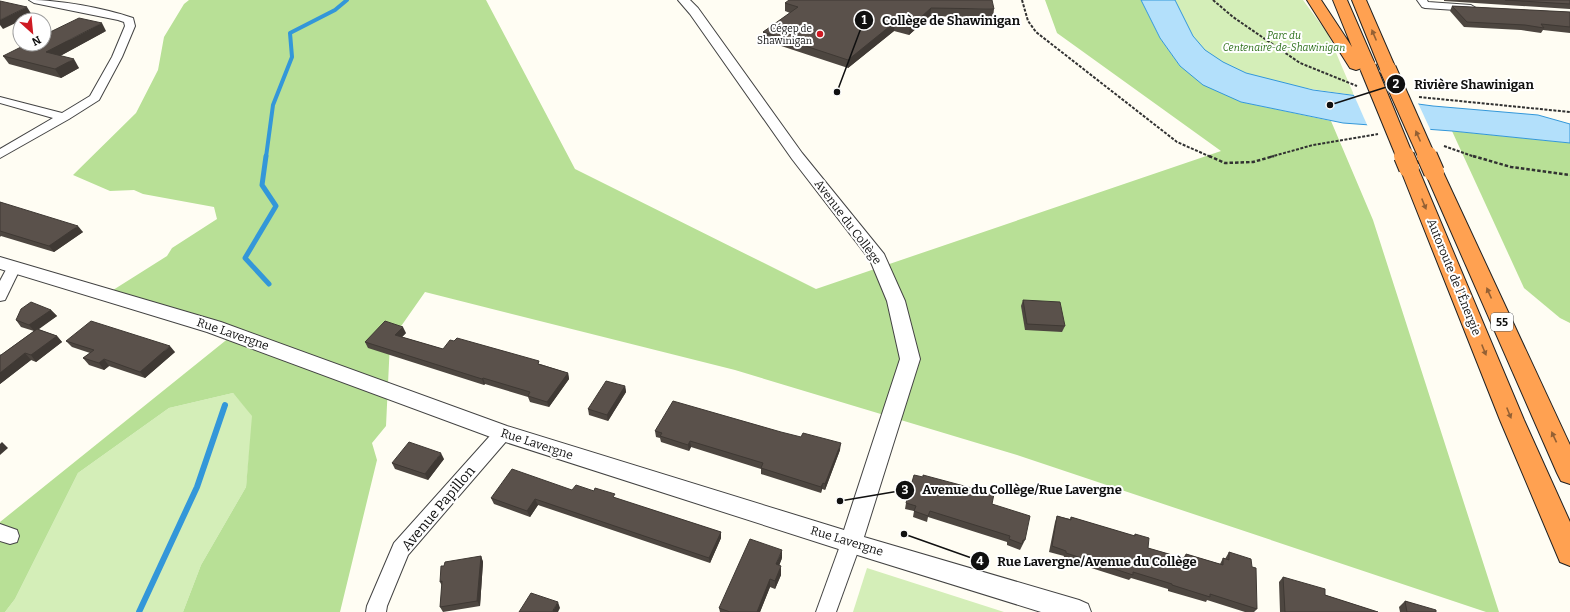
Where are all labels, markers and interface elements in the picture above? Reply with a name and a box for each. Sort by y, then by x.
callout: Collège de Shawinigan [854,8,1028,33]
north arrow [12,12,52,52]
text: 1 [861,13,867,27]
text: Collège de Shawinigan [882,13,1021,28]
place label: Cégep de Shawinigan [757,23,813,47]
one-way arrow [1370,28,1376,40]
marker: Cégep de Shawinigan [815,29,825,39]
park label: Parc du Centenaire-de-Shawinigan [1223,30,1345,54]
text: N [29,33,43,48]
callout: Rivière Shawinigan [1386,72,1542,97]
text: 2 [1393,77,1400,91]
text: Rivière Shawinigan [1414,77,1534,92]
one-way arrow [1415,130,1421,142]
street label: Avenue du Collège [812,177,884,267]
one-way arrow [1421,199,1427,211]
street label: Autoroute de l'Énergie [1424,216,1485,337]
one-way arrow [1486,288,1492,299]
road number: 55 [1491,313,1513,331]
street label: Rue Lavergne [195,315,271,353]
one-way arrow [1481,345,1487,357]
one-way arrow [1507,407,1513,419]
street label: Rue Lavergne [499,426,575,462]
one-way arrow [1551,432,1557,443]
street label: Avenue Papillon [398,462,479,554]
callout: Avenue du Collège/Rue Lavergne [895,477,1130,502]
text: Avenue du Collège/Rue Lavergne [922,482,1122,497]
text: 3 [902,483,909,497]
street label: Rue Lavergne [809,523,885,559]
callout: Rue Lavergne/Avenue du Collège [970,549,1205,574]
text: 4 [976,554,984,568]
text: Rue Lavergne/Avenue du Collège [997,554,1197,569]

